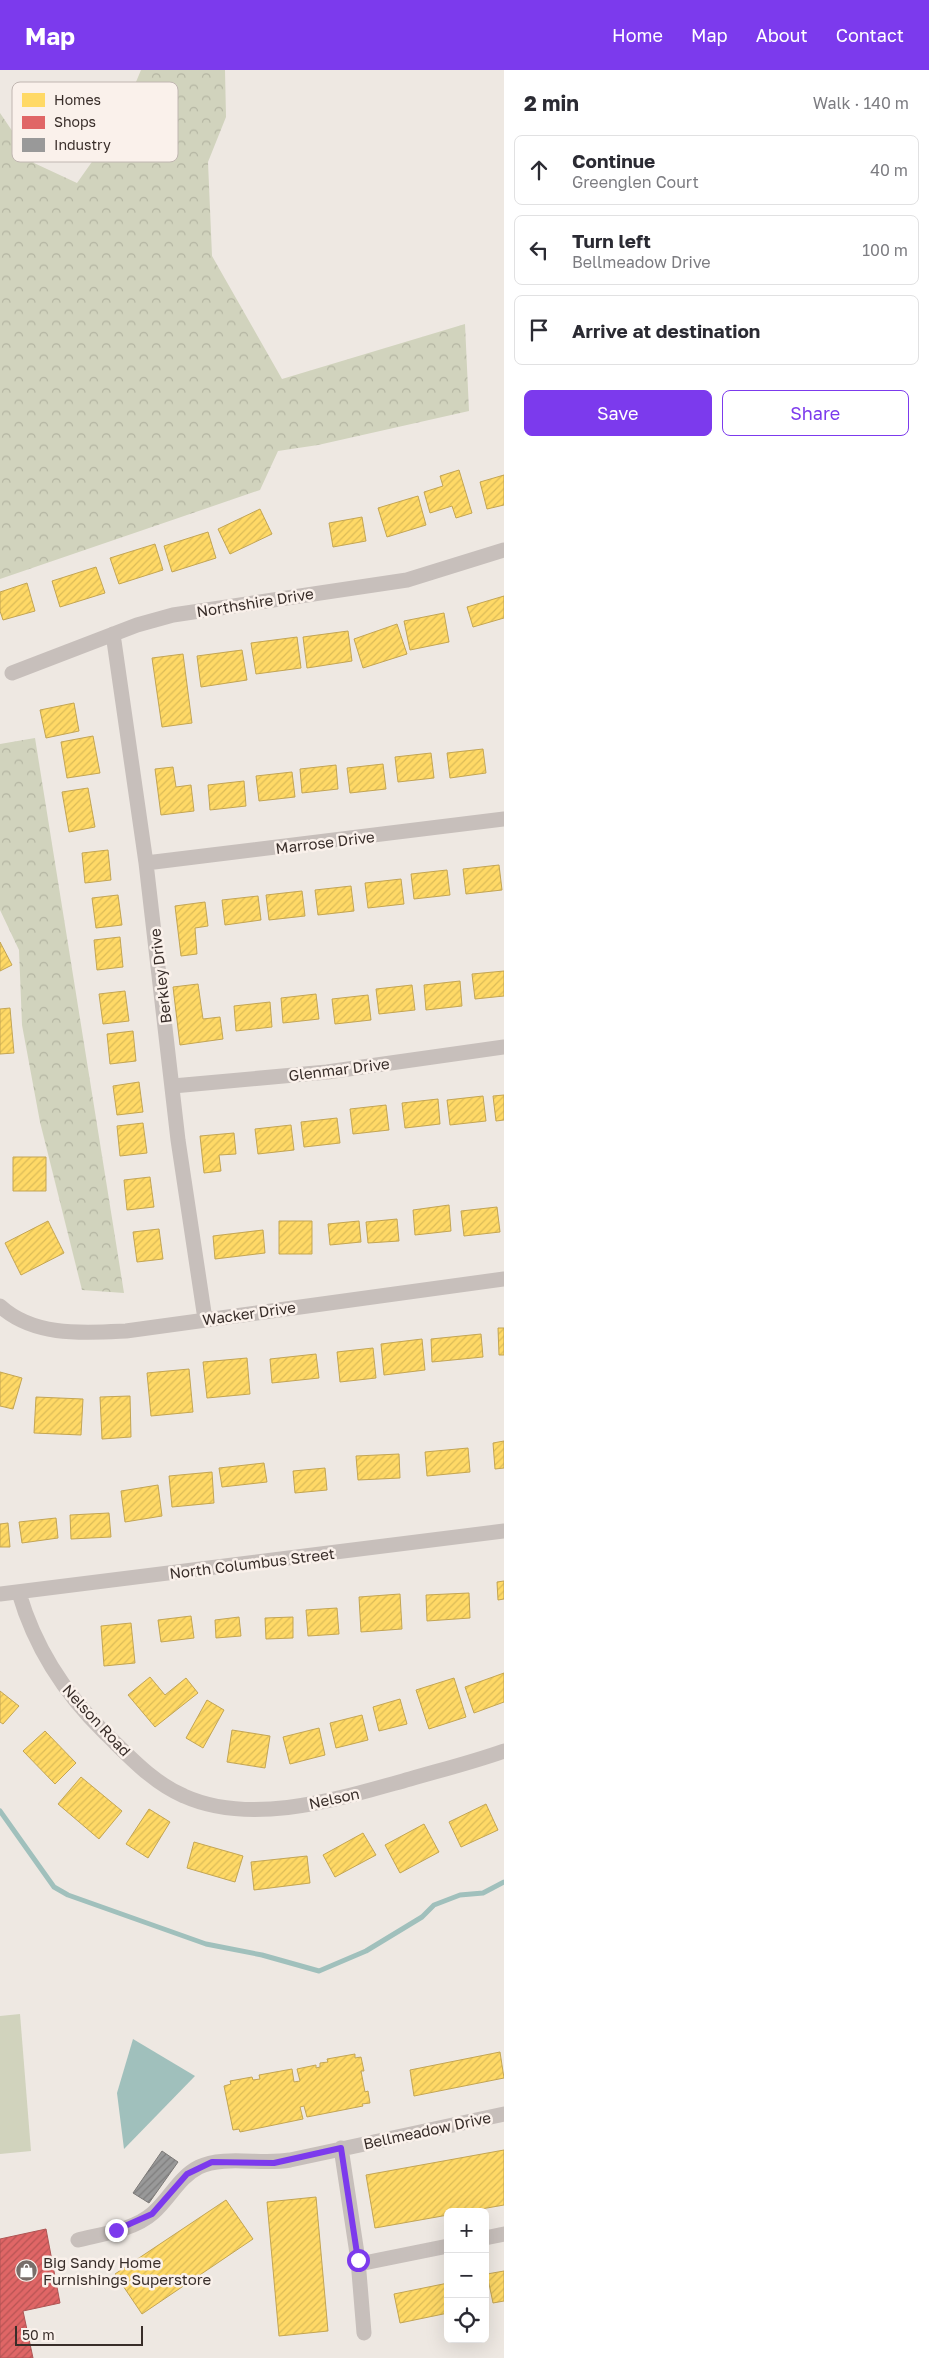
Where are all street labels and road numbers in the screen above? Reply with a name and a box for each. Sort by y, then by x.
street label: Northshire Drive [195,584,315,620]
street label: Marrose Drive [275,827,376,857]
street label: Berkley Drive [145,927,175,1024]
street label: Glenmar Drive [287,1054,391,1084]
street label: Wacker Drive [201,1297,297,1328]
street label: North Columbus Street [168,1544,336,1582]
street label: Nelson Road [59,1680,135,1760]
street label: Nelson [307,1784,361,1812]
street label: Bellmeadow Drive [362,2108,493,2152]

